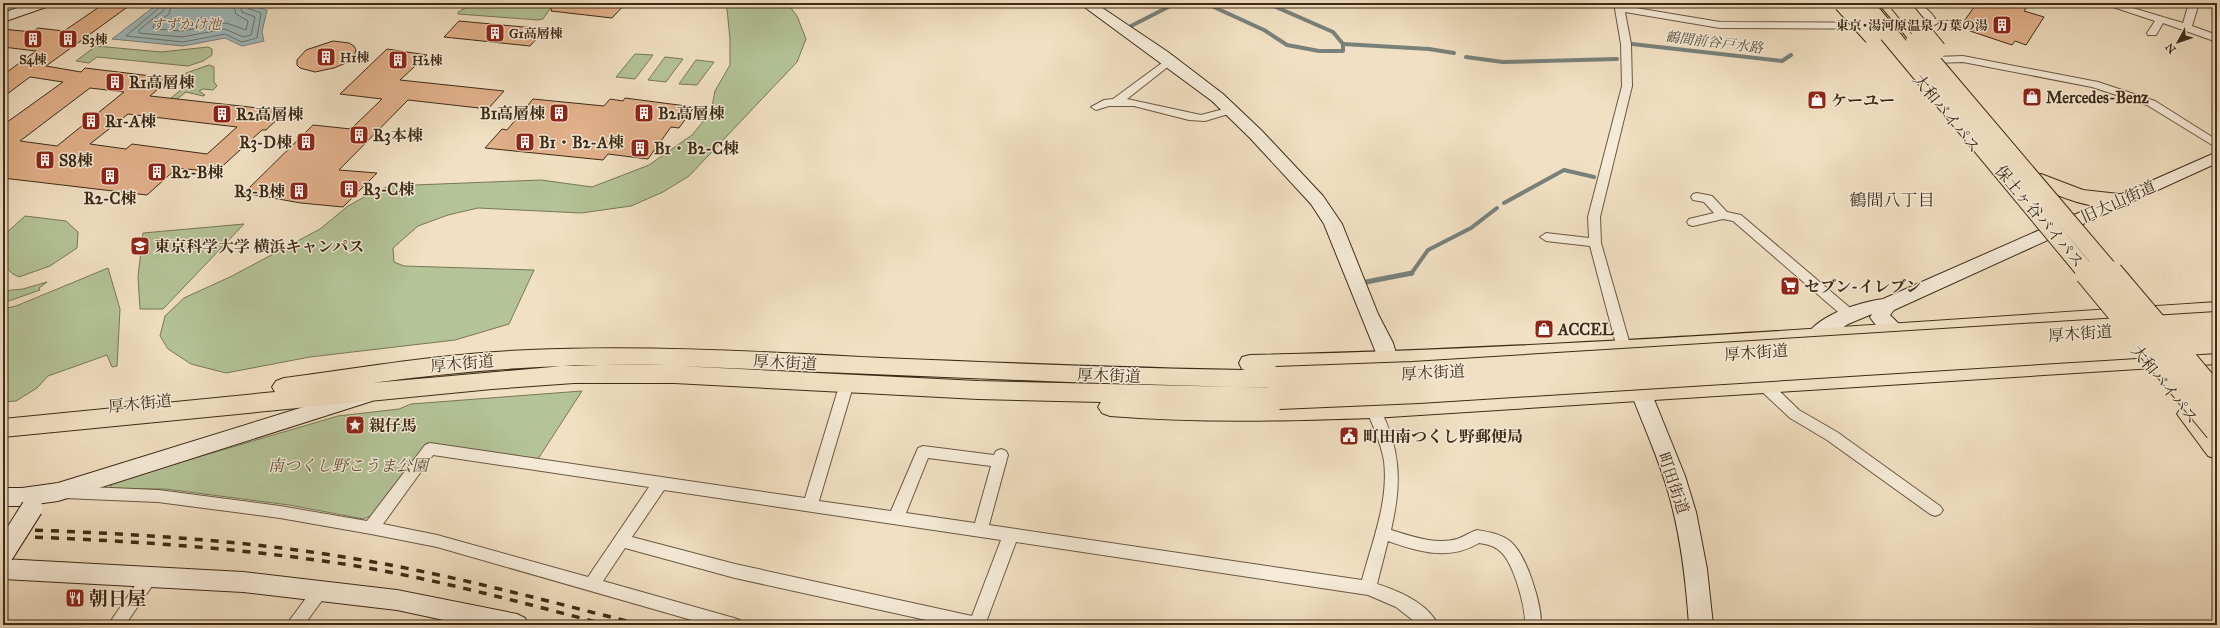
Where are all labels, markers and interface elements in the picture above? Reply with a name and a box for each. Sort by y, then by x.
building icon: 東京･湯河原温泉 万葉の湯 [1991,14,2013,36]
water label: すずかけ池 [151,16,223,33]
place label: 東京･湯河原温泉 万葉の湯 [1836,18,1988,34]
building icon: G1高層棟 [484,22,506,44]
north arrow [2158,22,2198,62]
place label: G1高層棟 [509,26,563,42]
building icon: S4棟 [22,28,44,50]
building icon: S3棟 [57,28,79,50]
water label: 鶴間前谷戸水路 [1664,28,1765,57]
place label: S3棟 [82,32,108,48]
text: N [2162,40,2179,56]
building icon: H1棟 [315,46,337,68]
building icon: H2棟 [387,49,409,71]
place label: H1棟 [340,50,369,66]
place label: S4棟 [19,52,47,68]
place label: H2棟 [412,53,443,69]
street label: 大和バイパス [1909,70,1984,156]
building icon: R1高層棟 [104,71,126,93]
place label: R1高層棟 [129,73,195,92]
shop icon: Mercedes-Benz [2021,86,2043,108]
place label: Mercedes-Benz [2046,88,2149,107]
shop icon: ケーユー [1806,89,1828,111]
place label: ケーユー [1831,91,1895,110]
building icon: B1高層棟 [548,102,570,124]
building icon: B2高層棟 [633,102,655,124]
building icon: R2高層棟 [211,103,233,125]
place label: B1高層棟 [480,104,545,123]
place label: B2高層棟 [658,104,724,123]
place label: R2高層棟 [236,105,303,124]
building icon: R1-A棟 [80,110,102,132]
place label: R1-A棟 [105,112,156,131]
building icon: R3本棟 [348,124,370,146]
place label: R3本棟 [373,126,423,146]
building icon: R3-D棟 [295,131,317,153]
building icon: B1・B2-A棟 [514,131,536,153]
place label: R3-D棟 [239,133,292,153]
place label: B1・B2-A棟 [539,133,624,152]
building icon: B1・B2-C棟 [629,137,651,159]
place label: B1・B2-C棟 [654,139,739,158]
building icon: S8棟 [34,149,56,171]
place label: S8棟 [59,151,93,170]
building icon: R2-B棟 [146,161,168,183]
street label: 保土ヶ谷バイパス [1991,161,2088,271]
place label: R2-B棟 [171,163,223,182]
building icon: R2-C棟 [99,165,121,187]
street label: 旧大山街道 [2078,177,2159,226]
building icon: R3-C棟 [338,178,360,200]
building icon: R3-B棟 [288,180,310,202]
place label: R3-C棟 [363,180,414,200]
place label: R3-B棟 [234,182,285,202]
place label: R2-C棟 [84,189,136,208]
district label: 鶴間八丁目 [1850,190,1935,211]
school or university icon: 東京科学大学 横浜キャンパス [129,235,151,257]
place label: 東京科学大学 横浜キャンパス [154,237,364,256]
supermarket icon: セブン-イレブン [1779,275,1801,297]
place label: セブン-イレブン [1804,277,1921,296]
shop icon: ACCEL [1533,318,1555,340]
place label: ACCEL [1557,320,1614,339]
street label: 厚木街道 [2047,322,2113,345]
street label: 厚木街道 [1723,341,1789,364]
street label: 大和バイパス [2127,341,2202,427]
street label: 厚木街道 [429,351,495,376]
street label: 厚木街道 [753,351,817,374]
street label: 厚木街道 [1401,361,1465,384]
street label: 厚木街道 [1077,365,1141,386]
street label: 厚木街道 [107,391,173,416]
place icon: 親仔馬 [344,414,366,436]
place label: 親仔馬 [369,416,417,435]
public building icon: 町田南つくし野郵便局 [1338,425,1360,447]
place label: 町田南つくし野郵便局 [1363,427,1523,446]
street label: 町田街道 [1654,450,1693,517]
park label: 南つくし野こうま公園 [268,456,431,475]
restaurant icon: 朝日屋 [64,587,86,609]
place label: 朝日屋 [89,587,146,610]

